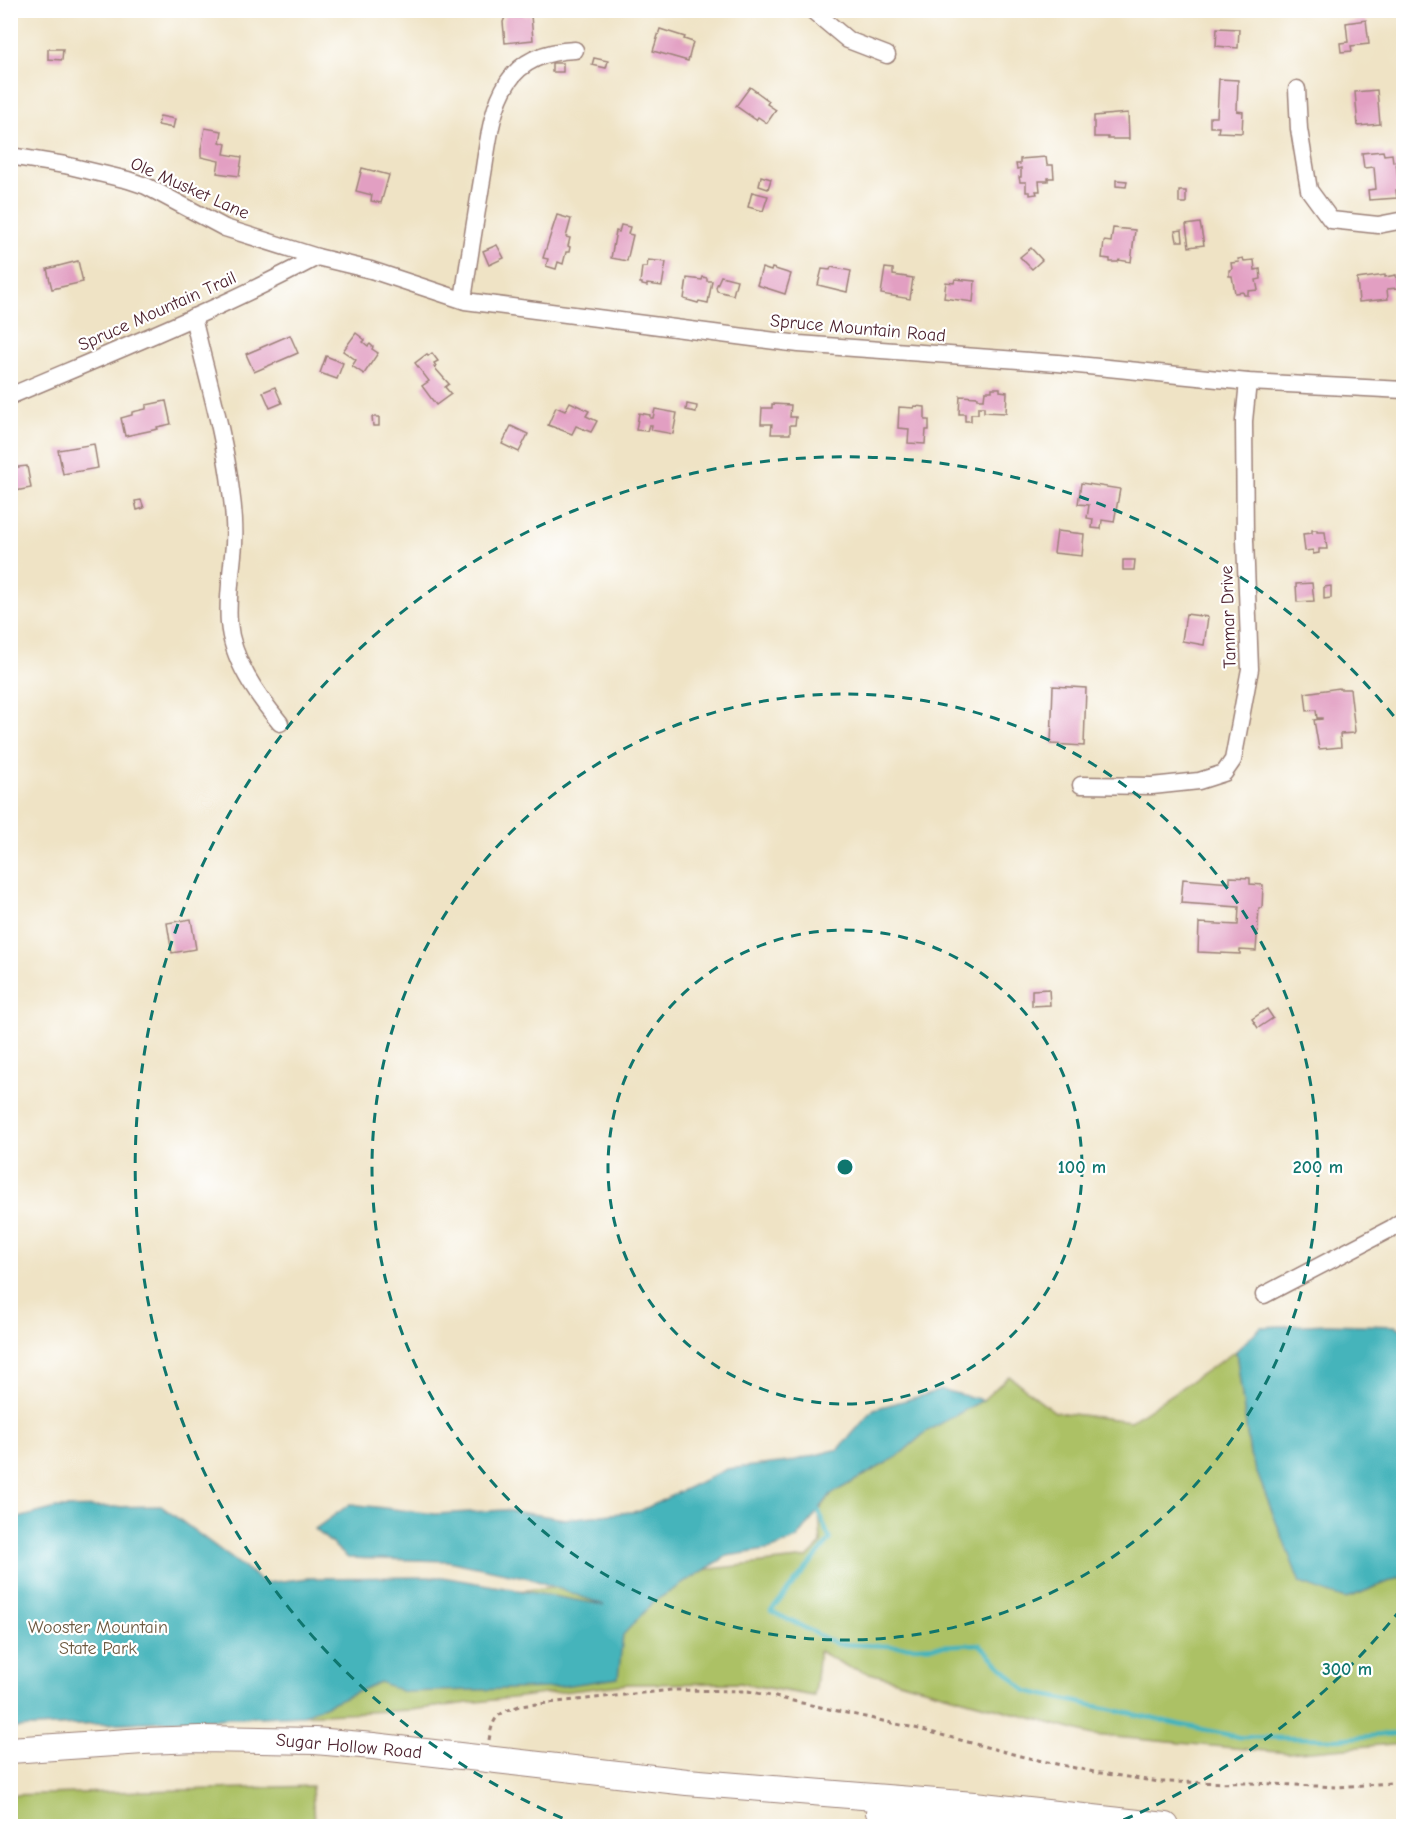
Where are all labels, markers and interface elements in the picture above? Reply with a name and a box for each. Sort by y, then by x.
street label: Ole Musket Lane [127,153,252,224]
street label: Spruce Mountain Trail [75,267,239,356]
street label: Spruce Mountain Road [769,310,947,347]
street label: Tanmar Drive [1216,565,1241,669]
centre of rings [835,1157,855,1177]
text: 100 m [1058,1157,1106,1178]
text: 200 m [1293,1157,1343,1178]
park label: Wooster Mountain State Park [28,1617,168,1659]
text: 300 m [1322,1659,1372,1680]
street label: Sugar Hollow Road [275,1730,423,1763]

